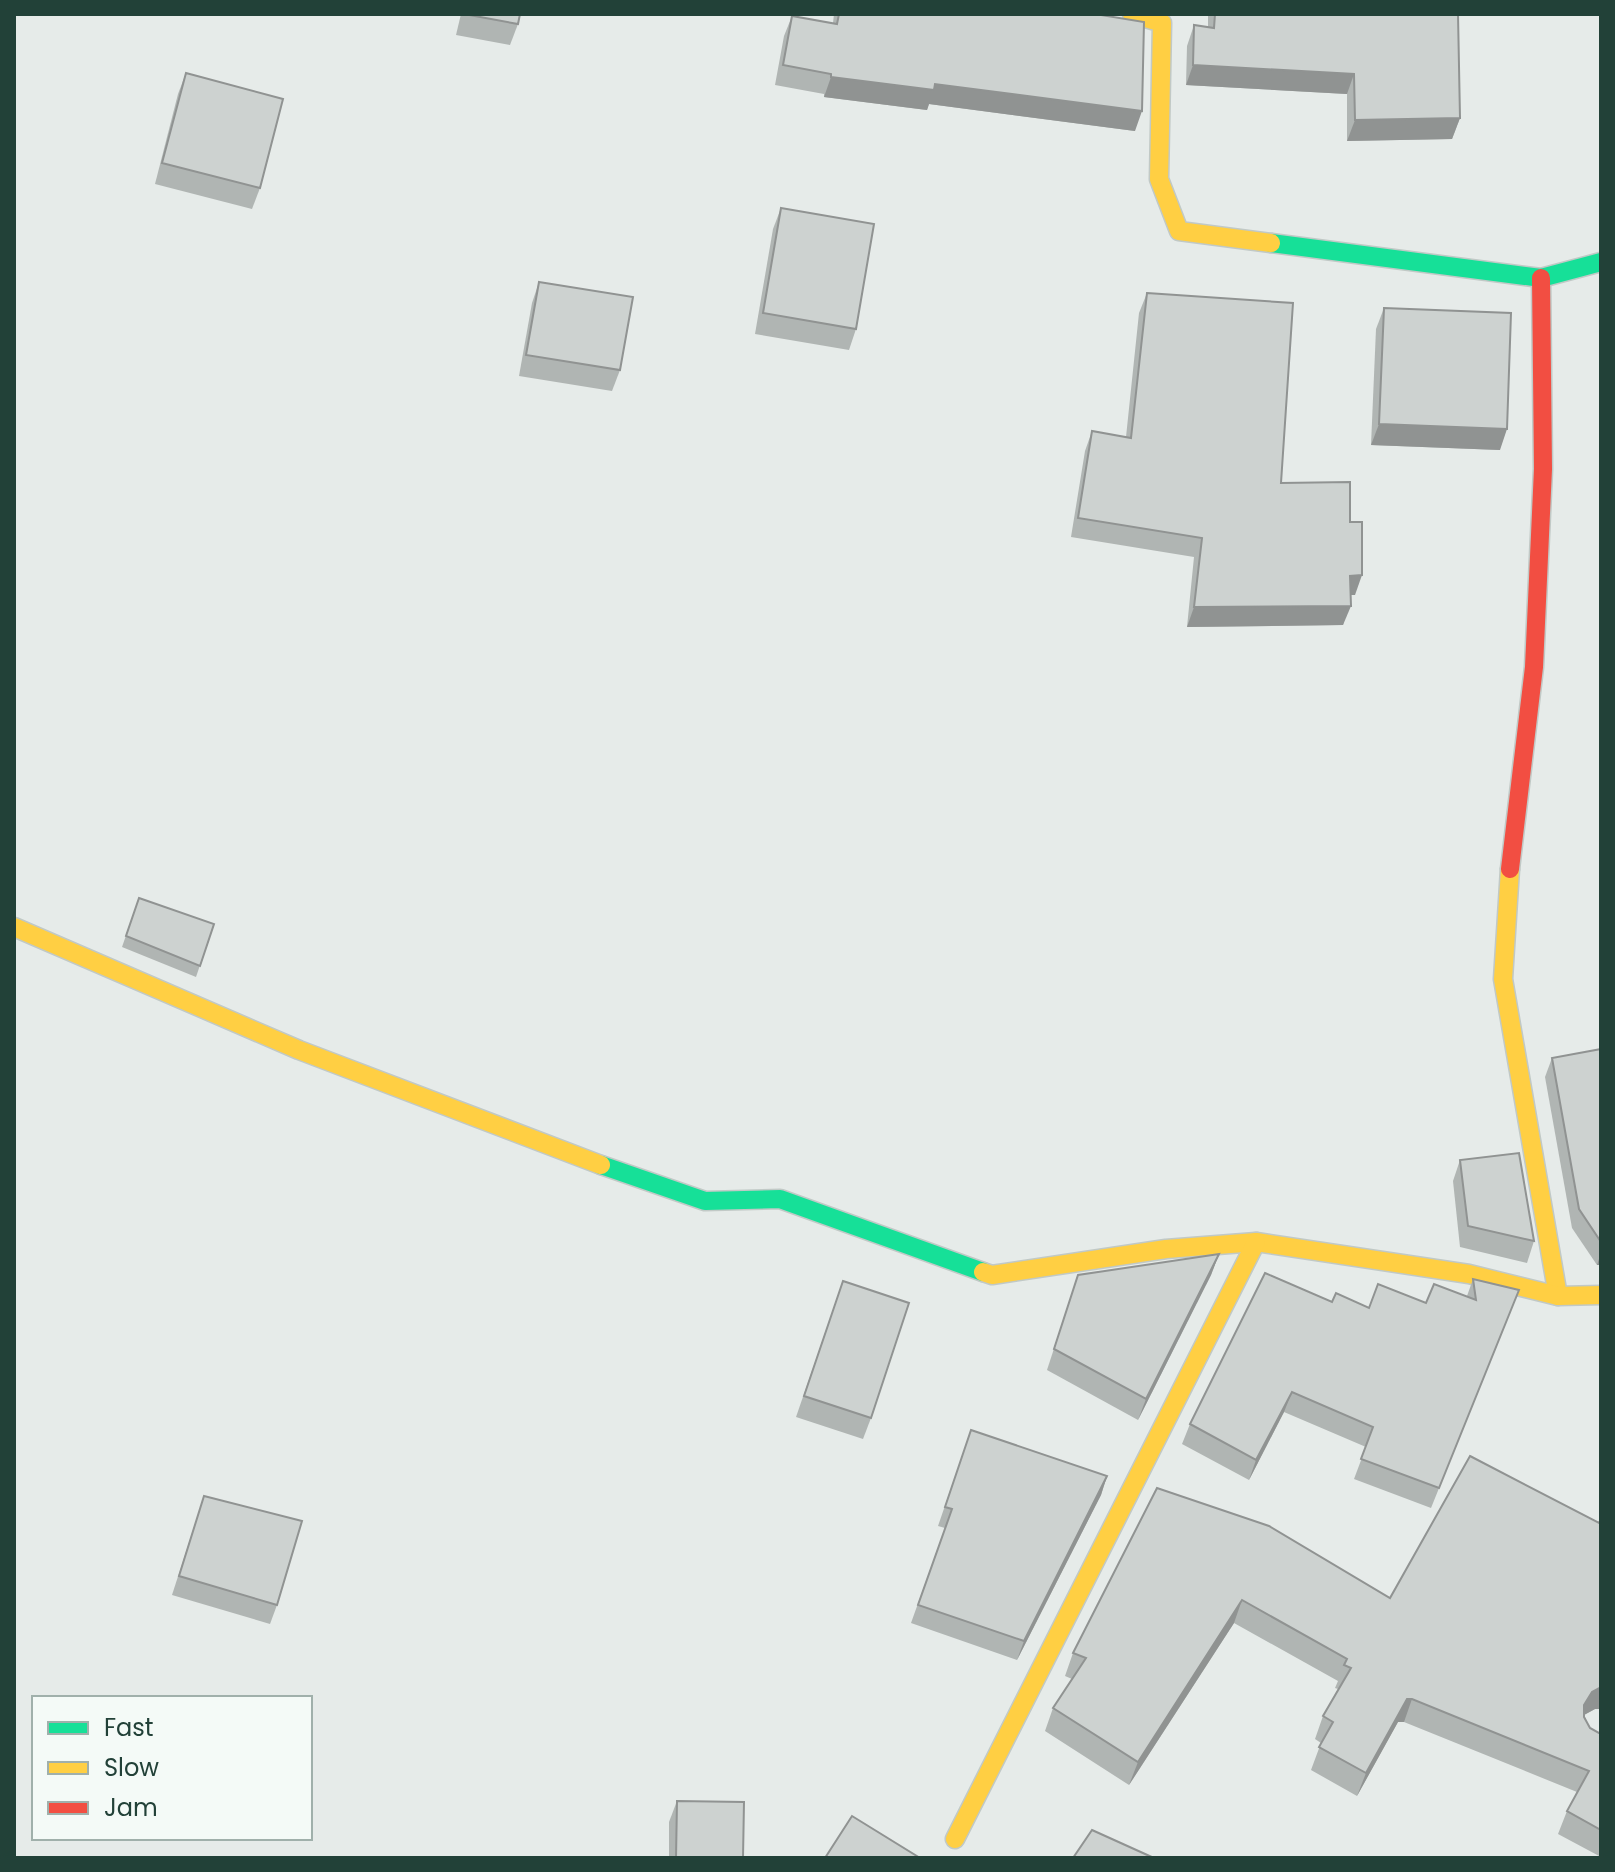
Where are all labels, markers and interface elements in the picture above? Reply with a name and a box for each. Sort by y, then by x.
legend [32,1696,312,1840]
text: Fast [104,1711,154,1744]
text: Slow [104,1751,159,1784]
text: Jam [104,1791,158,1824]

